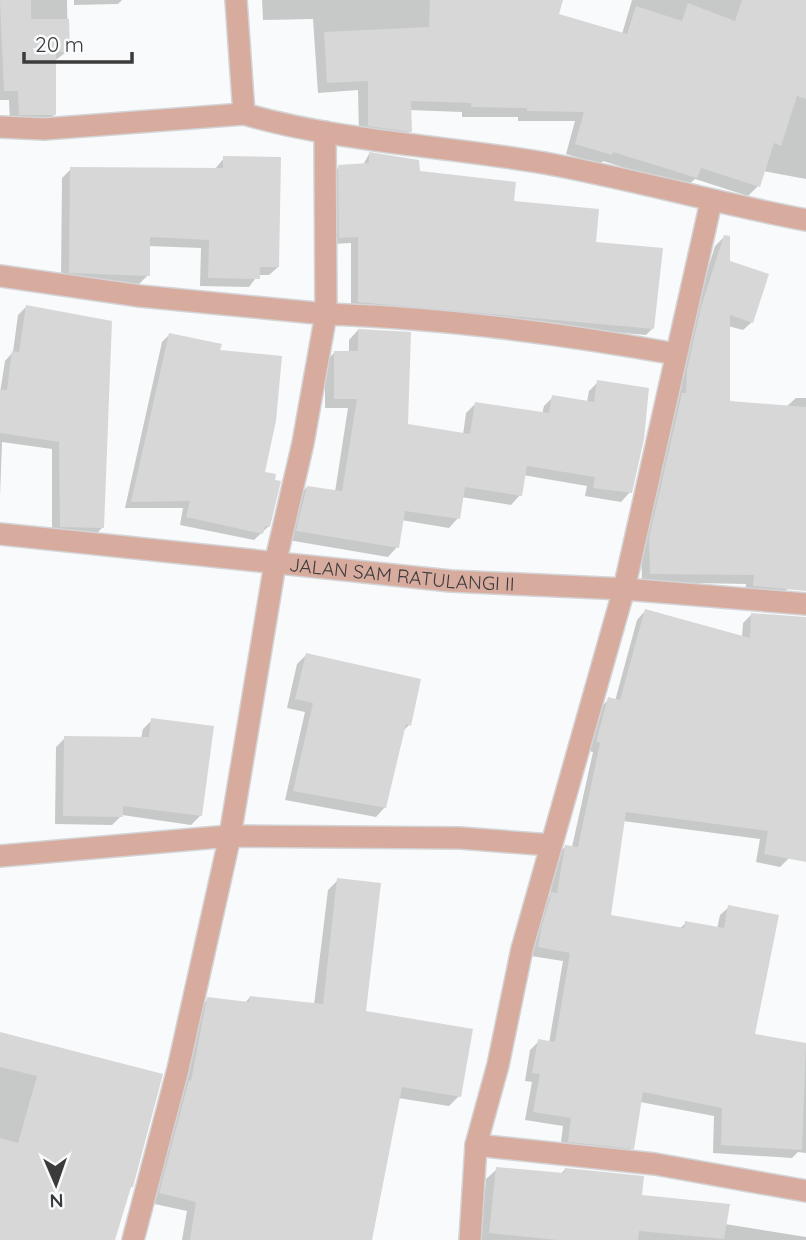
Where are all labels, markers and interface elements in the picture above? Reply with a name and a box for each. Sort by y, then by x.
scale bar [24,21,133,65]
text: 20 m [35,31,84,57]
street label: JALAN SAM RATULANGI II [288,552,515,596]
north arrow [21,1149,91,1219]
text: N [49,1189,64,1213]

